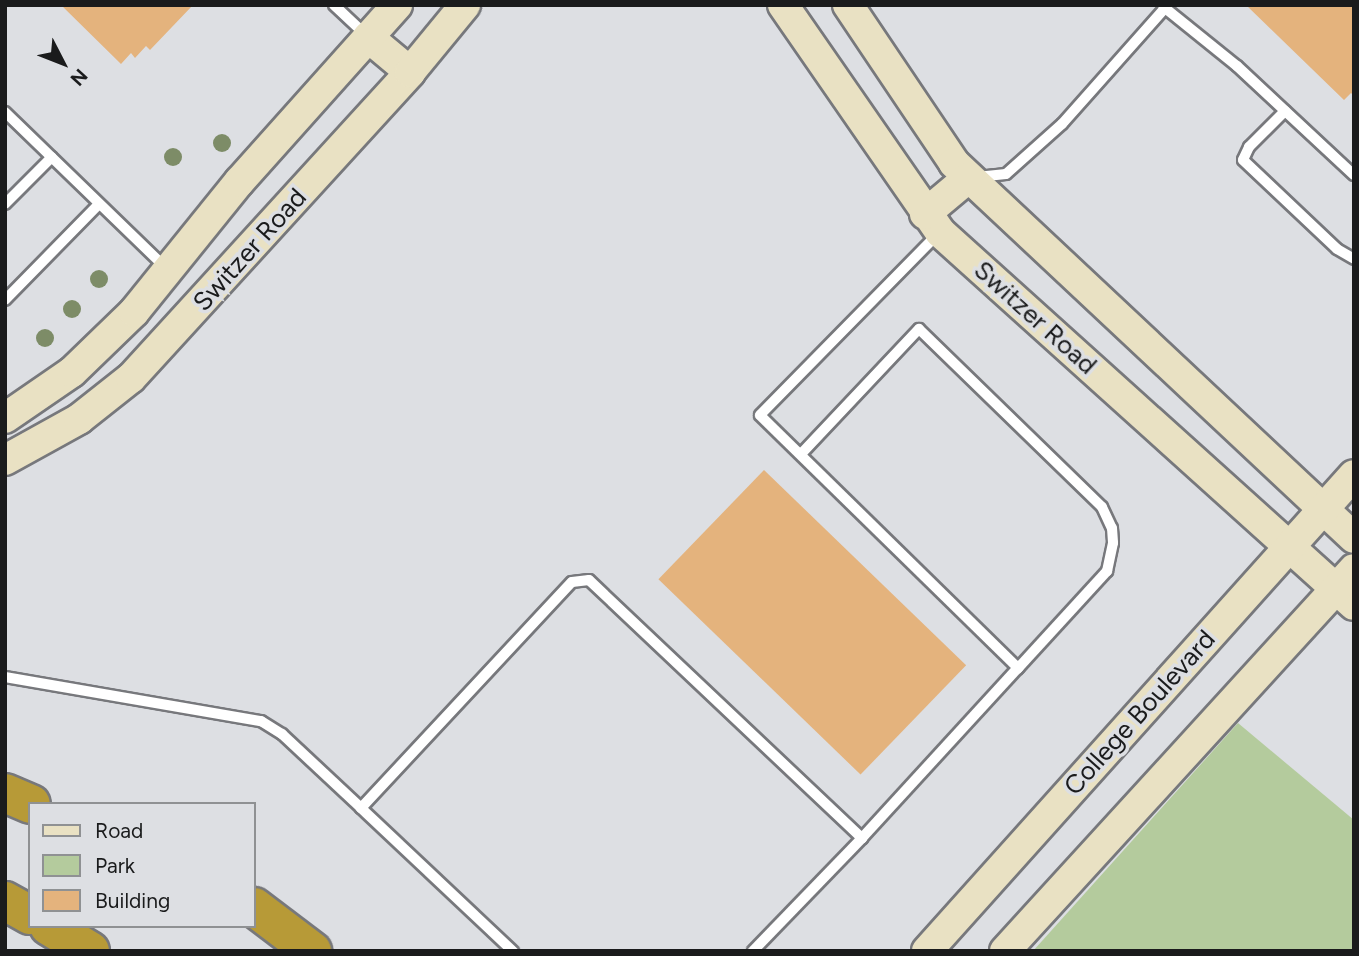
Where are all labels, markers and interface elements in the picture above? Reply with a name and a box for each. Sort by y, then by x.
north arrow [28,28,98,98]
text: N [66,64,92,91]
street label: Switzer Road [187,182,313,318]
street label: Switzer Road [967,255,1103,381]
street label: College Boulevard [1058,624,1222,802]
legend [28,802,256,928]
text: Road [95,818,143,843]
text: Park [95,853,135,878]
text: Building [95,888,170,913]

